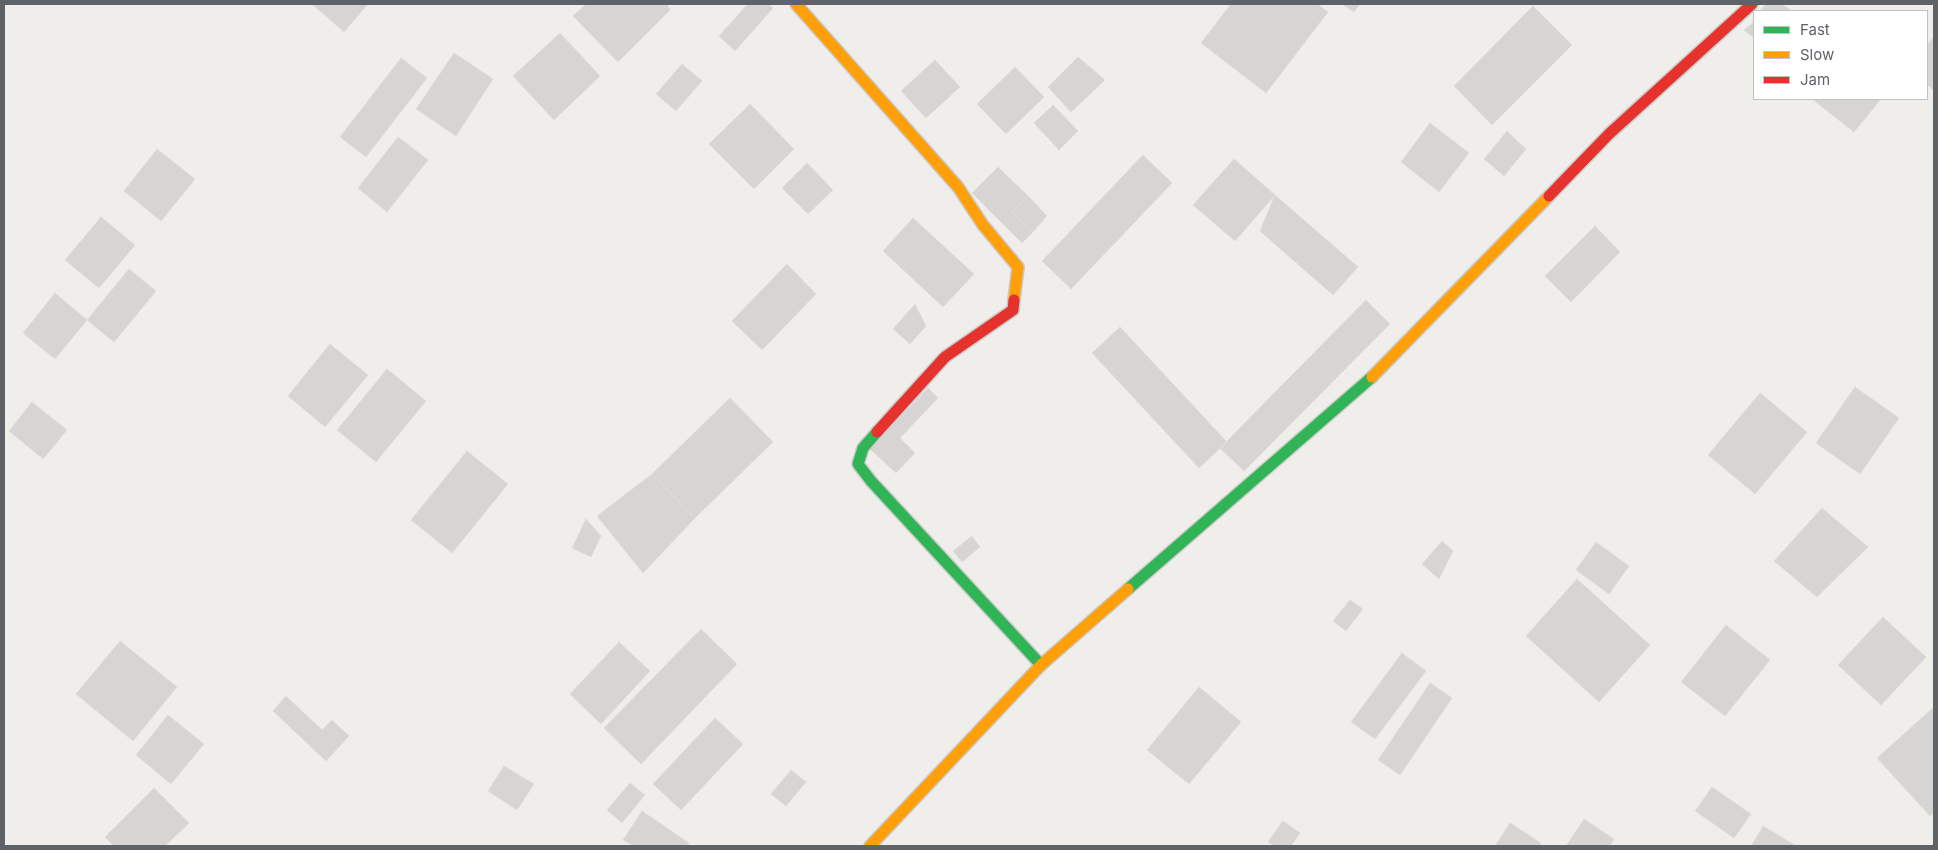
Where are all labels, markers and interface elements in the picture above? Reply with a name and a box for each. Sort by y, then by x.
legend [1753,10,1928,100]
text: Fast [1800,20,1830,39]
text: Slow [1800,45,1834,64]
text: Jam [1800,70,1830,89]

